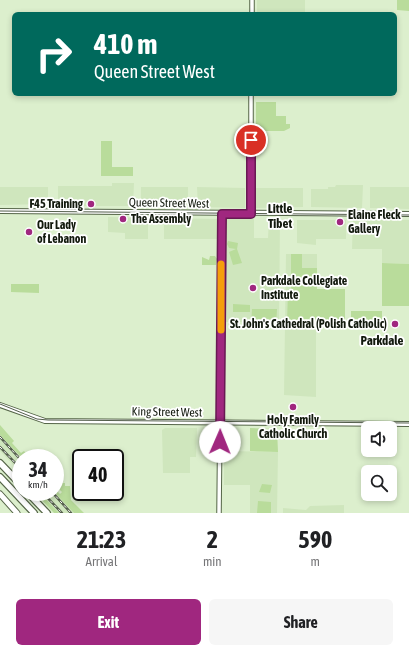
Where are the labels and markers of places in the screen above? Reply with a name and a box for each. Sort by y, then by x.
pin [234,123,268,157]
place label: F45 Training [29,197,84,211]
marker: F45 Training [86,199,96,209]
place label: Elaine Fleck Gallery [348,208,401,236]
place label: The Assembly [131,212,191,226]
marker: The Assembly [118,214,128,224]
marker: Elaine Fleck Gallery [335,217,345,227]
place label: Our Lady of Lebanon [37,218,86,246]
marker: Our Lady of Lebanon [24,227,34,237]
place label: Parkdale Collegiate Institute [261,274,348,302]
marker: Parkdale Collegiate Institute [248,283,258,293]
place label: St. John's Cathedral (Polish Catholic) [230,317,387,331]
marker: St. John's Cathedral (Polish Catholic) [390,319,400,329]
marker: Holy Family Catholic Church [288,402,298,412]
place label: Holy Family Catholic Church [259,413,328,441]

